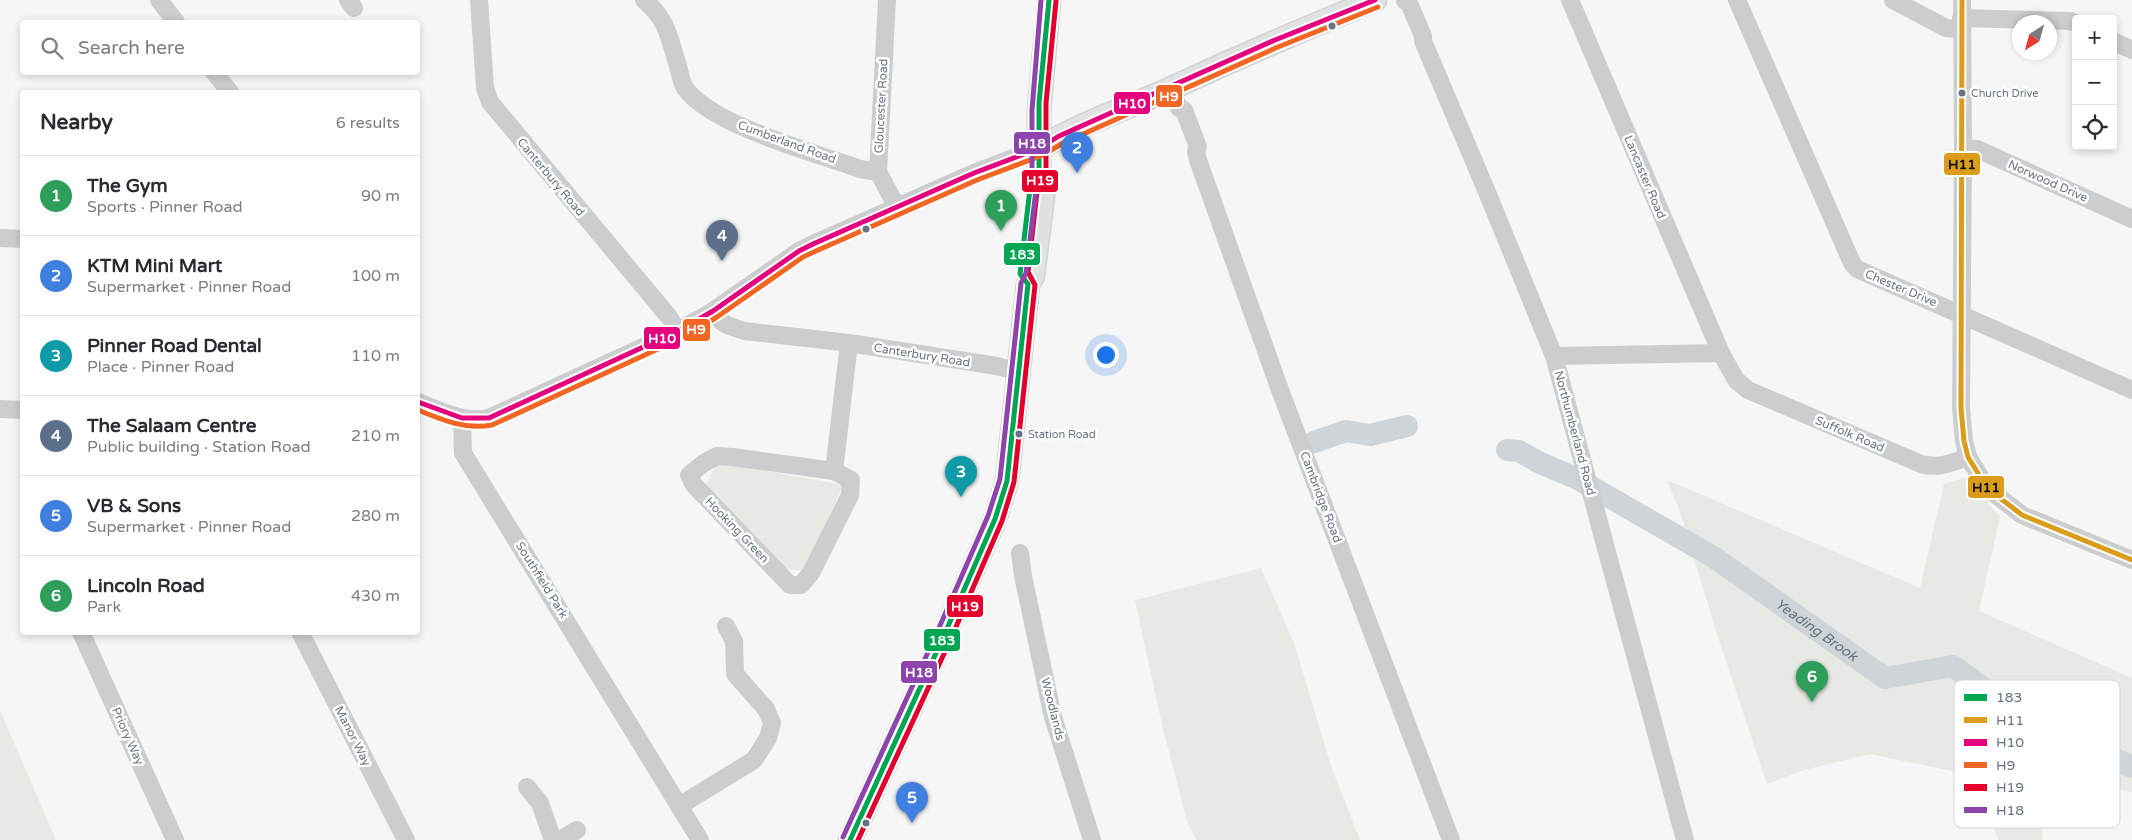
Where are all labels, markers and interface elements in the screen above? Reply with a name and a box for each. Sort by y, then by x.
north arrow [2012,15,2057,60]
map controls [2072,15,2117,150]
button: + [2072,15,2117,60]
search box [20,20,420,75]
unlabelled marker [1327,21,1337,31]
icon: search [38,34,66,62]
text: Search here [78,37,185,59]
street label: Gloucester Road [872,58,890,154]
button: − [2072,60,2117,105]
line badge: H9 [1155,84,1183,108]
place label: Church Drive [1971,87,2039,100]
text: H9 [1159,88,1179,105]
marker: Church Drive [1957,88,1967,98]
line badge: H10 [1113,91,1151,115]
text: H10 [1118,95,1146,112]
button: locate [2072,105,2117,150]
text: Nearby [40,110,113,135]
text: 6 results [336,113,400,133]
street label: Cumberland Road [736,118,838,166]
line badge: H18 [1013,131,1051,155]
pin: 2 [1061,132,1093,173]
street label: Lancaster Road [1621,133,1669,221]
street label: Canterbury Road [514,135,588,219]
text: H18 [1018,135,1046,152]
line badge: H11 [1943,152,1981,176]
text: H11 [1948,156,1976,173]
street label: Norwood Drive [2006,157,2090,205]
line badge: H19 [1021,169,1059,193]
text: H19 [1026,172,1054,189]
text: The Gym [87,175,168,197]
text: 1 [51,186,61,206]
text: 90 m [361,186,400,206]
pin: 1 [985,190,1017,231]
text: Sports · Pinner Road [87,197,243,217]
pin: 4 [706,220,738,261]
unlabelled marker [861,224,871,234]
line badge: 183 [1003,242,1041,266]
text: 183 [1009,246,1035,263]
text: KTM Mini Mart [87,255,222,277]
text: 2 [51,266,61,286]
text: 100 m [351,266,400,286]
street label: Chester Drive [1863,267,1939,310]
text: Supermarket · Pinner Road [87,277,291,297]
line badge: H9 [682,318,711,342]
text: H9 [686,321,706,338]
line badge: H10 [643,326,681,350]
text: H10 [648,330,676,347]
text: Pinner Road Dental [87,335,262,357]
street label: Canterbury Road [873,340,971,370]
your location [1093,342,1119,368]
text: 3 [51,346,61,366]
text: 110 m [351,346,400,366]
text: Place · Pinner Road [87,357,234,377]
street label: Northumberland Road [1552,369,1598,497]
street label: Suffolk Road [1813,413,1887,455]
text: The Salaam Centre [87,415,257,437]
text: 4 [51,426,61,446]
text: 210 m [351,426,400,446]
place label: Station Road [1028,428,1096,441]
marker: Station Road [1014,429,1024,439]
text: Public building · Station Road [87,437,311,457]
street label: Cambridge Road [1297,449,1345,545]
pin: 3 [945,456,977,497]
line badge: H11 [1967,475,2005,499]
text: H11 [1972,479,2000,496]
street label: Hooking Green [702,494,772,566]
text: VB & Sons [87,495,181,517]
text: 5 [51,506,61,526]
text: 280 m [351,506,400,526]
text: Supermarket · Pinner Road [87,517,291,537]
street label: Southfield Park [513,539,571,621]
text: Lincoln Road [87,575,205,597]
text: 6 [51,586,61,606]
text: 430 m [351,586,400,606]
line badge: H19 [946,594,984,618]
water label: Yeading Brook [1772,595,1862,666]
text: Park [87,597,121,617]
text: H19 [951,598,979,615]
line badge: 183 [923,628,961,652]
text: 183 [929,632,955,649]
line badge: H18 [900,660,938,684]
pin: 6 [1796,661,1828,702]
text: H18 [905,664,933,681]
street label: Woodlands [1038,676,1068,742]
legend [1954,680,2120,828]
text: 183 [1996,689,2022,706]
street label: Manor Way [332,704,374,769]
street label: Priory Way [109,705,147,768]
text: H11 [1996,712,2024,729]
text: H10 [1996,734,2024,751]
text: H9 [1996,757,2015,774]
text: H19 [1996,779,2024,796]
pin: 5 [896,782,928,823]
text: H18 [1996,802,2024,819]
unlabelled marker [861,818,871,828]

